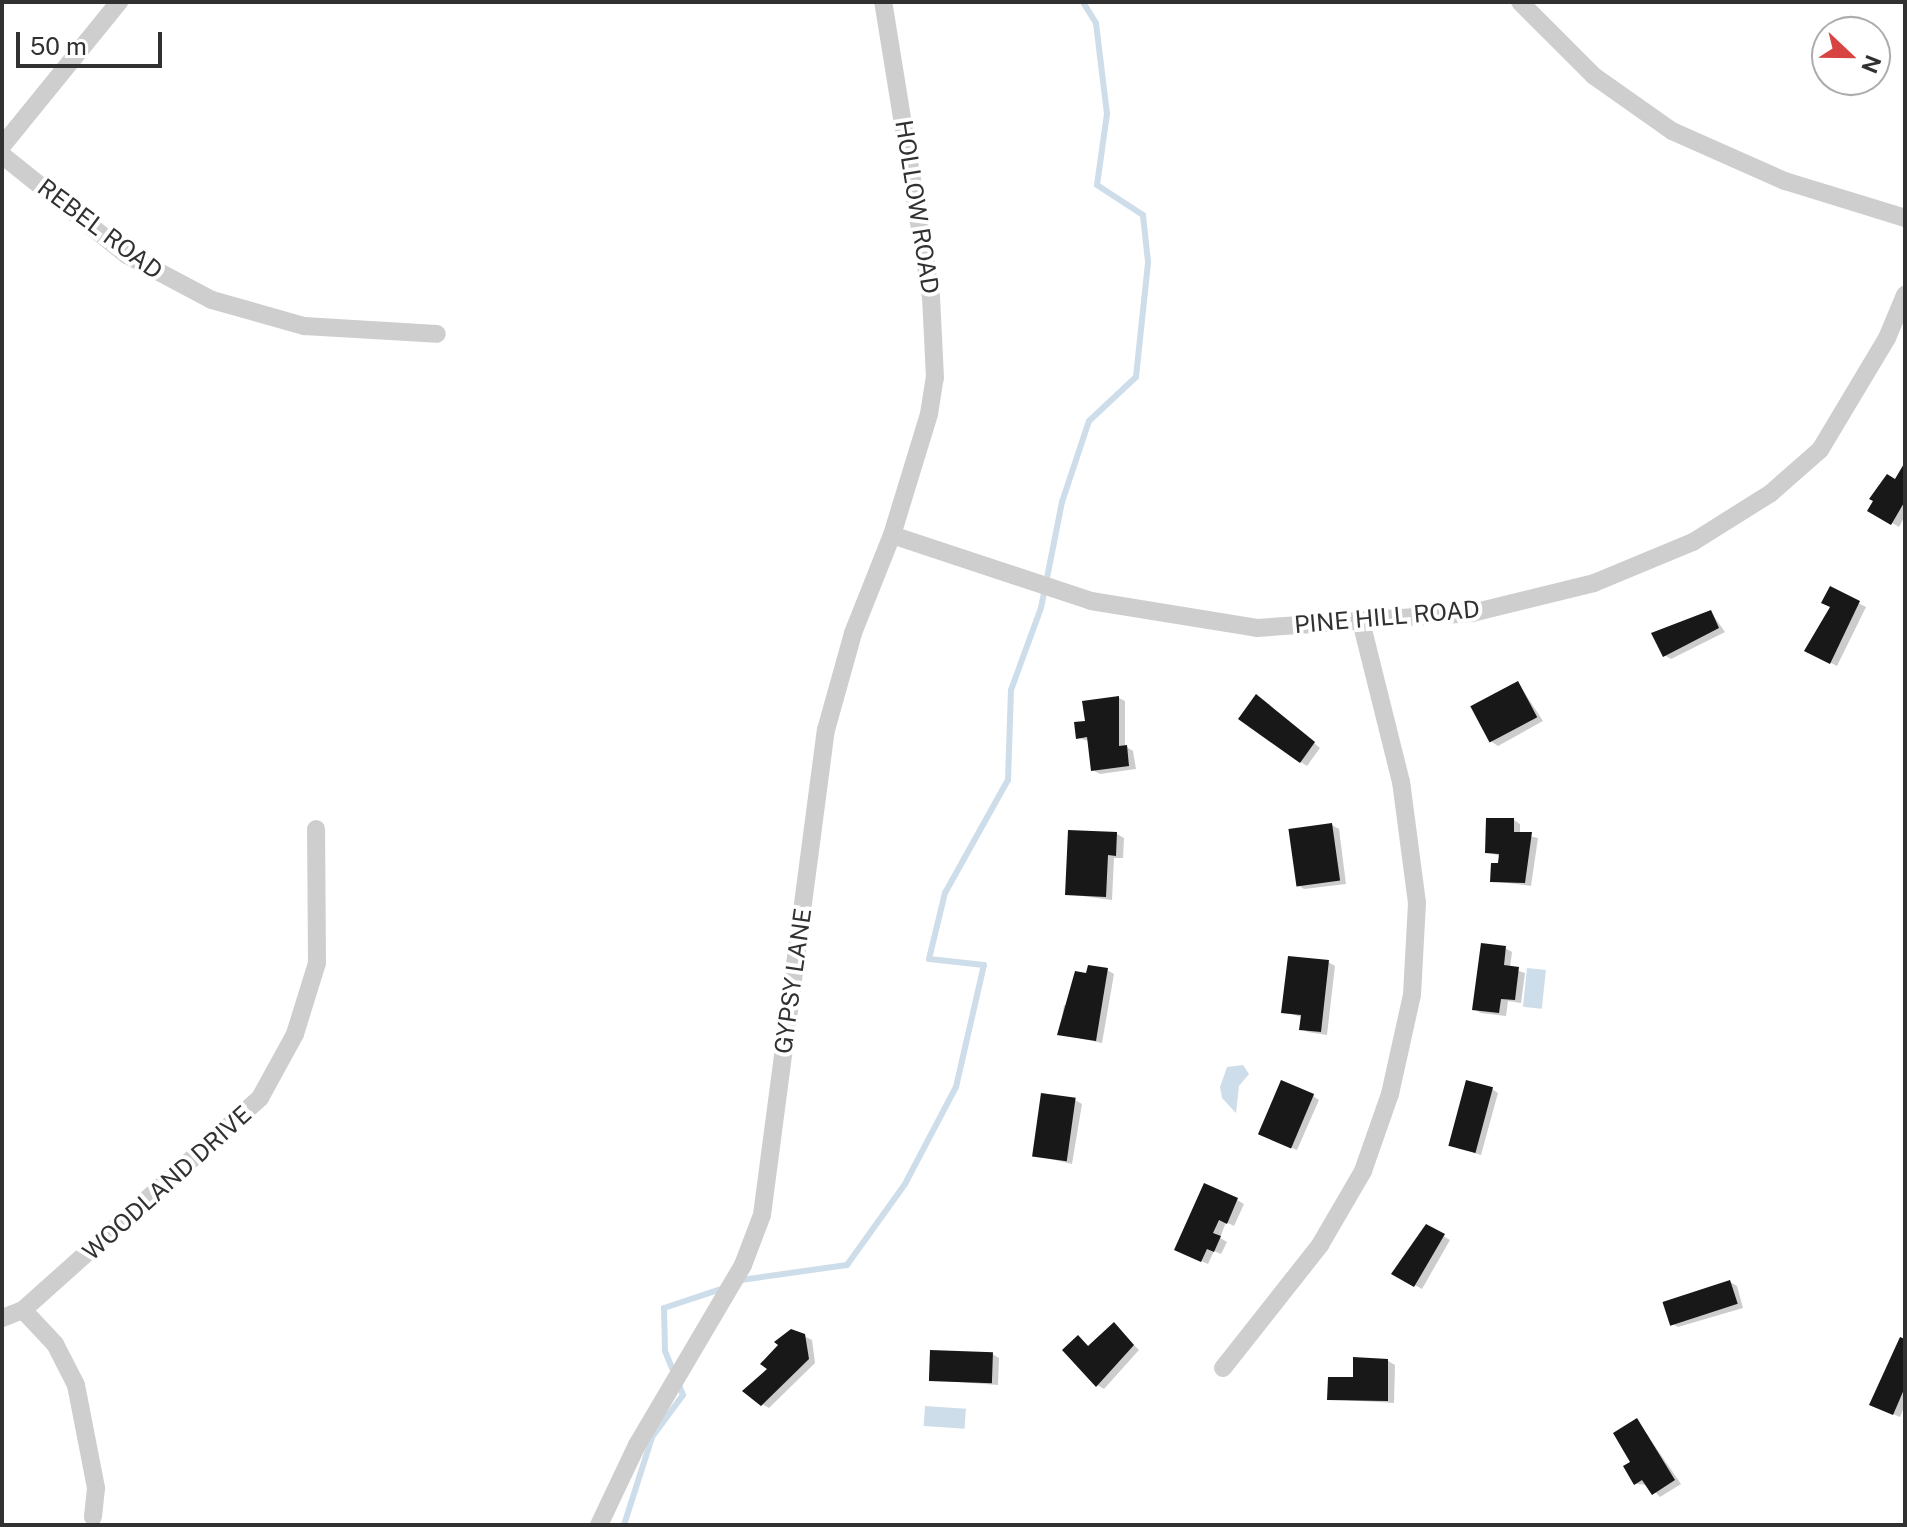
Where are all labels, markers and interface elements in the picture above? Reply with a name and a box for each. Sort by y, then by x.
scale bar [20,16,166,66]
north arrow [1811,16,1891,96]
text: 50 m [30,32,87,60]
text: N [1856,51,1887,77]
street label: HOLLOW ROAD [889,118,945,296]
street label: REBEL ROAD [32,173,168,285]
street label: PINE HILL ROAD [1293,595,1481,639]
street label: GYPSY LANE [769,906,817,1056]
street label: WOODLAND DRIVE [77,1100,257,1266]

